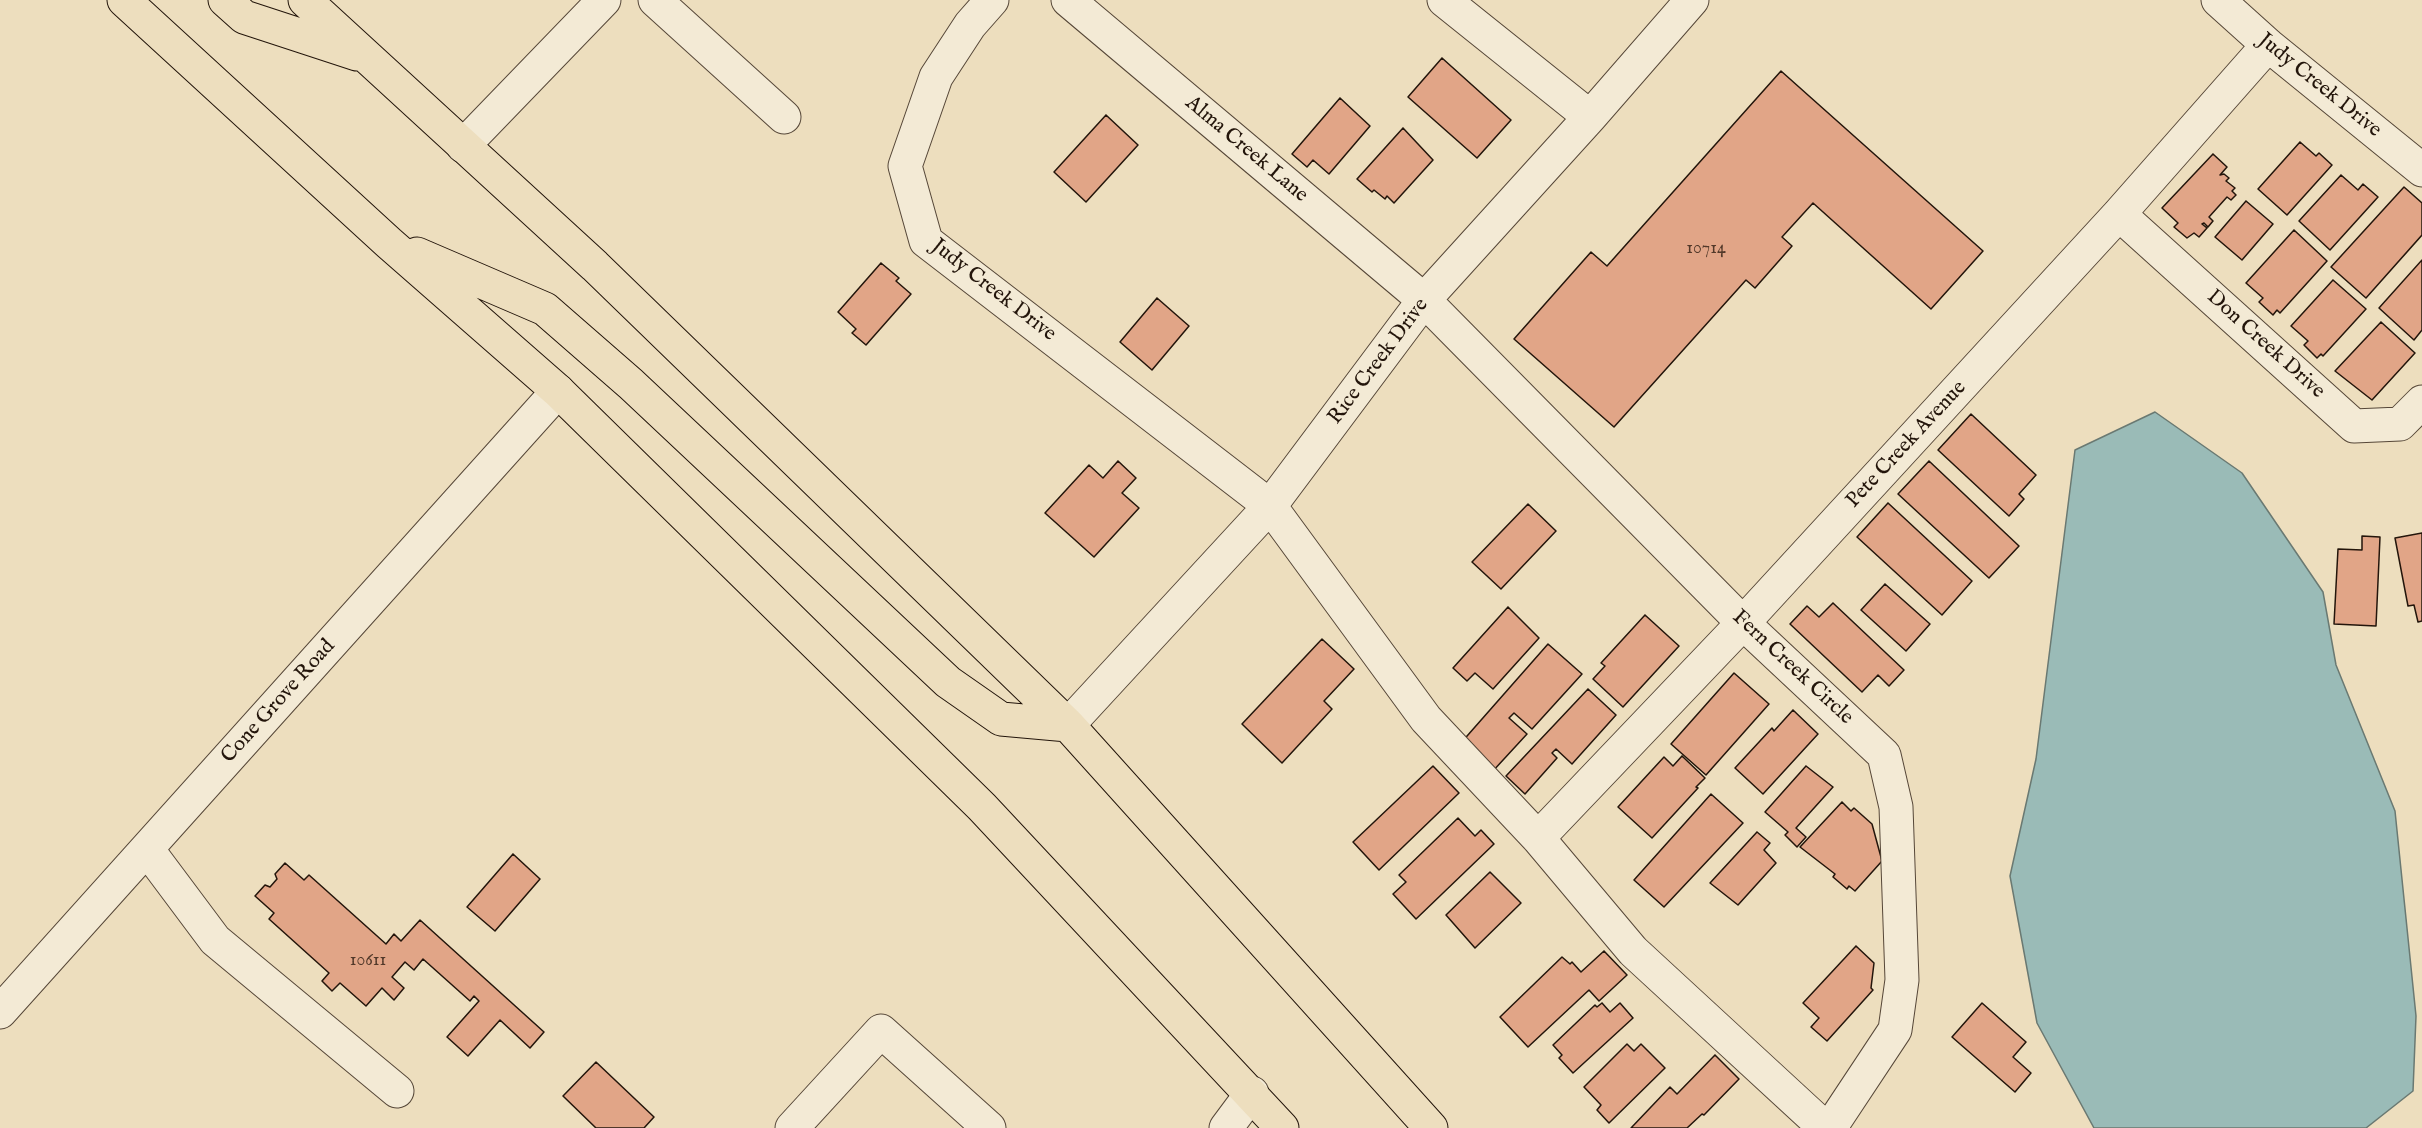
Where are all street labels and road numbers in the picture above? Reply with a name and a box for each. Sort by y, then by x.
street label: Judy Creek Drive [2252,29,2386,143]
street label: Alma Creek Lane [1180,91,1312,209]
street label: Judy Creek Drive [926,234,1060,348]
street label: Don Creek Drive [2201,285,2329,405]
street label: Rice Creek Drive [1323,294,1435,430]
street label: Pete Creek Avenue [1842,376,1972,514]
street label: Fern Creek Circle [1726,605,1858,731]
street label: Cone Grove Road [217,635,341,769]

